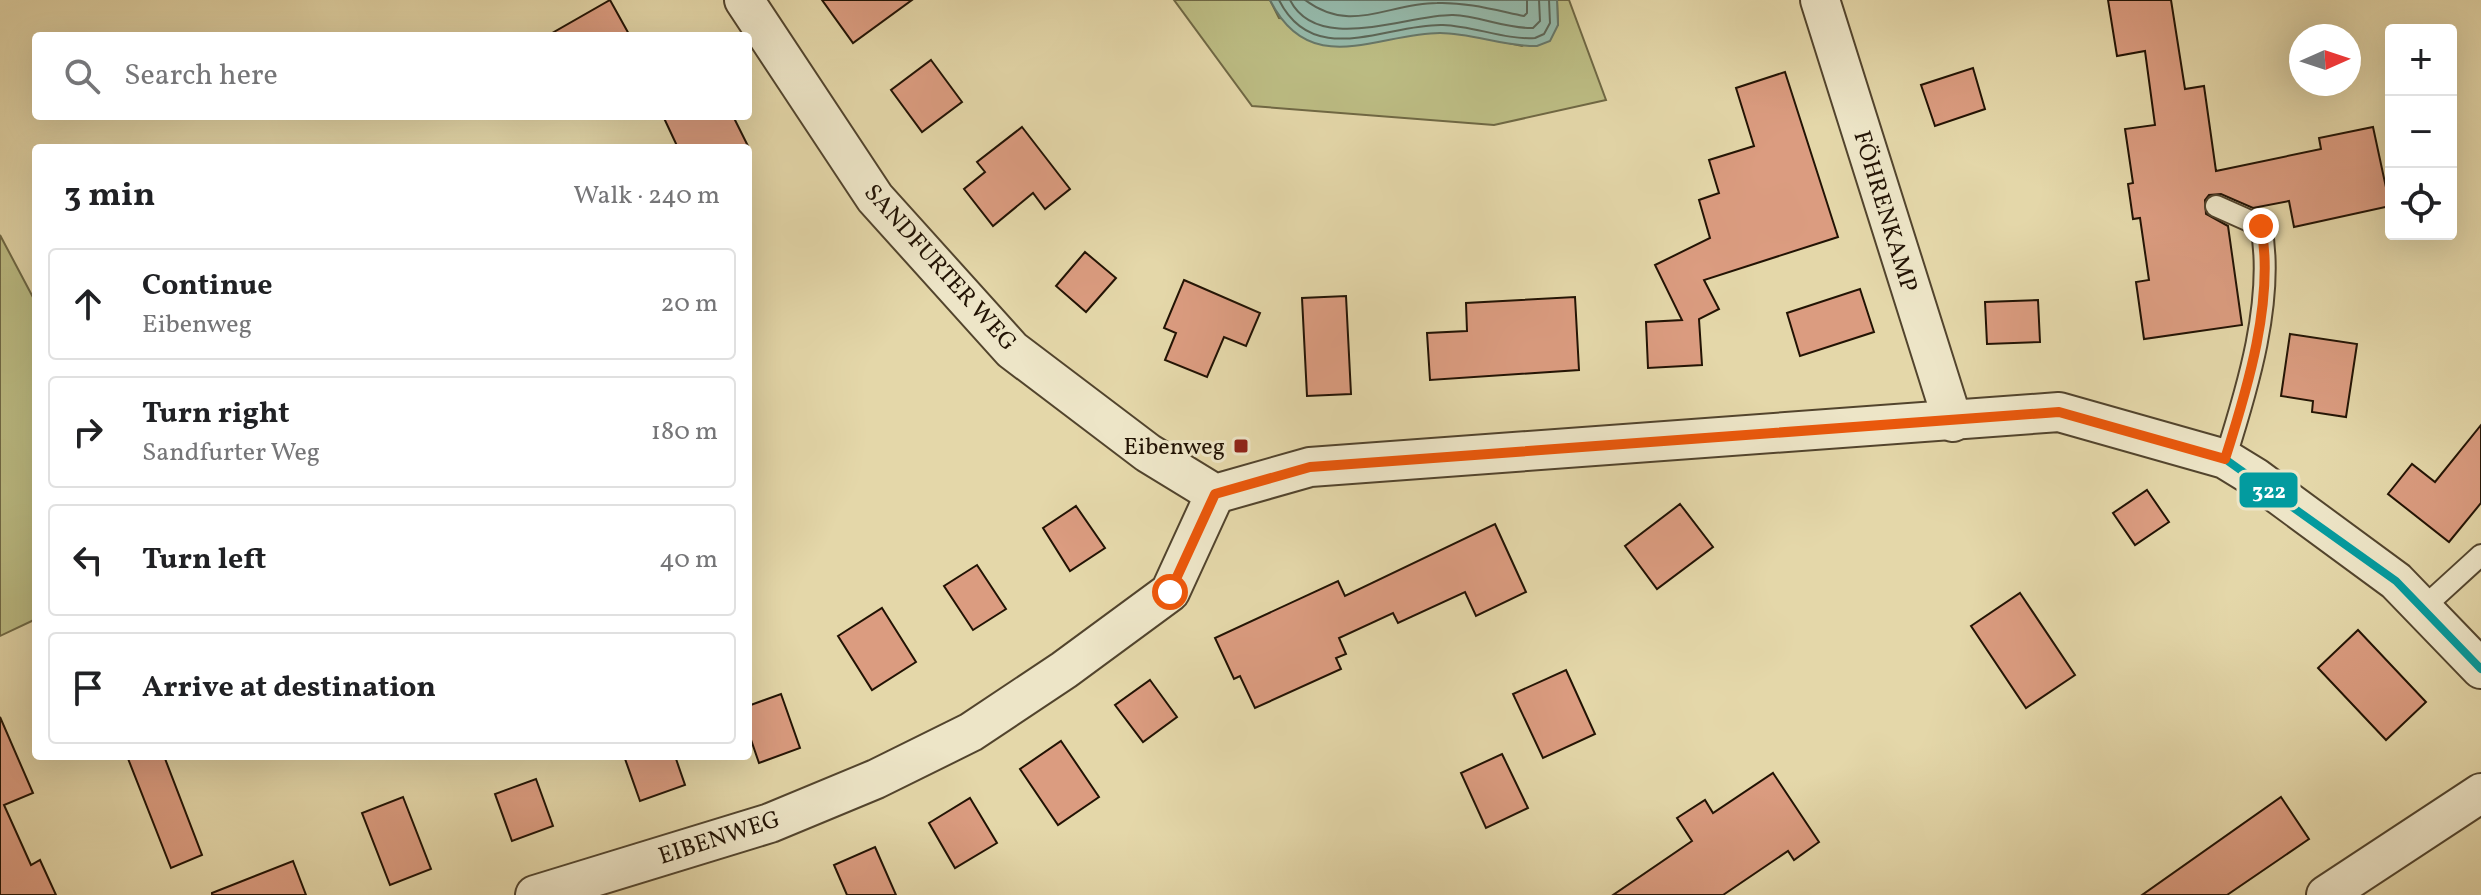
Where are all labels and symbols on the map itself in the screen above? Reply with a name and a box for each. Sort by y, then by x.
north arrow [2289,24,2361,96]
street label: FÖHRENKAMP [1843,127,1925,297]
street label: SANDFURTER WEG [855,177,1024,359]
route end [2243,208,2279,244]
place label: Eibenweg [1124,431,1225,465]
marker: Eibenweg [1232,437,1250,455]
line badge: 322 [2238,471,2299,509]
text: 322 [2252,477,2286,508]
route start [1152,574,1188,610]
street label: EIBENWEG [654,803,785,875]

